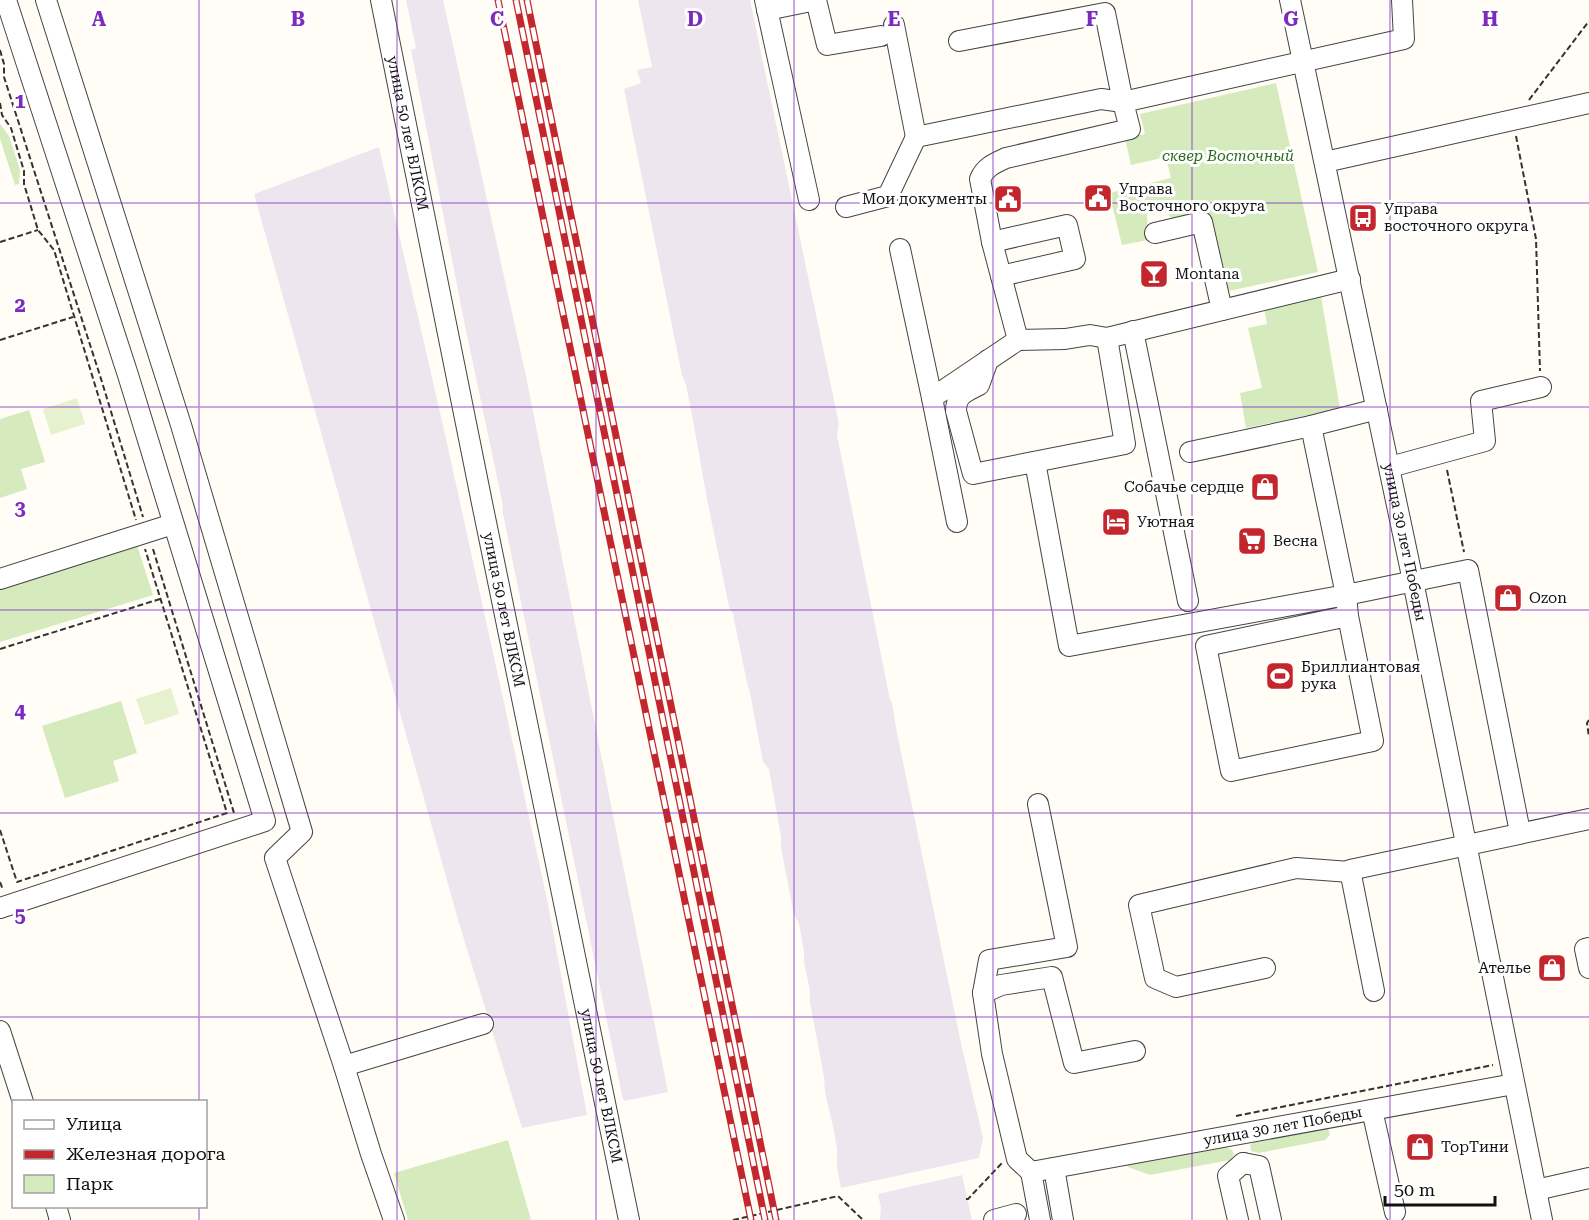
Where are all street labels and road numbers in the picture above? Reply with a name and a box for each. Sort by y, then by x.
street label: улица 50 лет ВЛКСМ [383,54,432,212]
street label: улица 30 лет Победы [1379,461,1430,623]
street label: улица 50 лет ВЛКСМ [479,531,529,689]
street label: улица 50 лет ВЛКСМ [577,1007,626,1165]
street label: улица 30 лет Победы [1202,1103,1364,1149]

